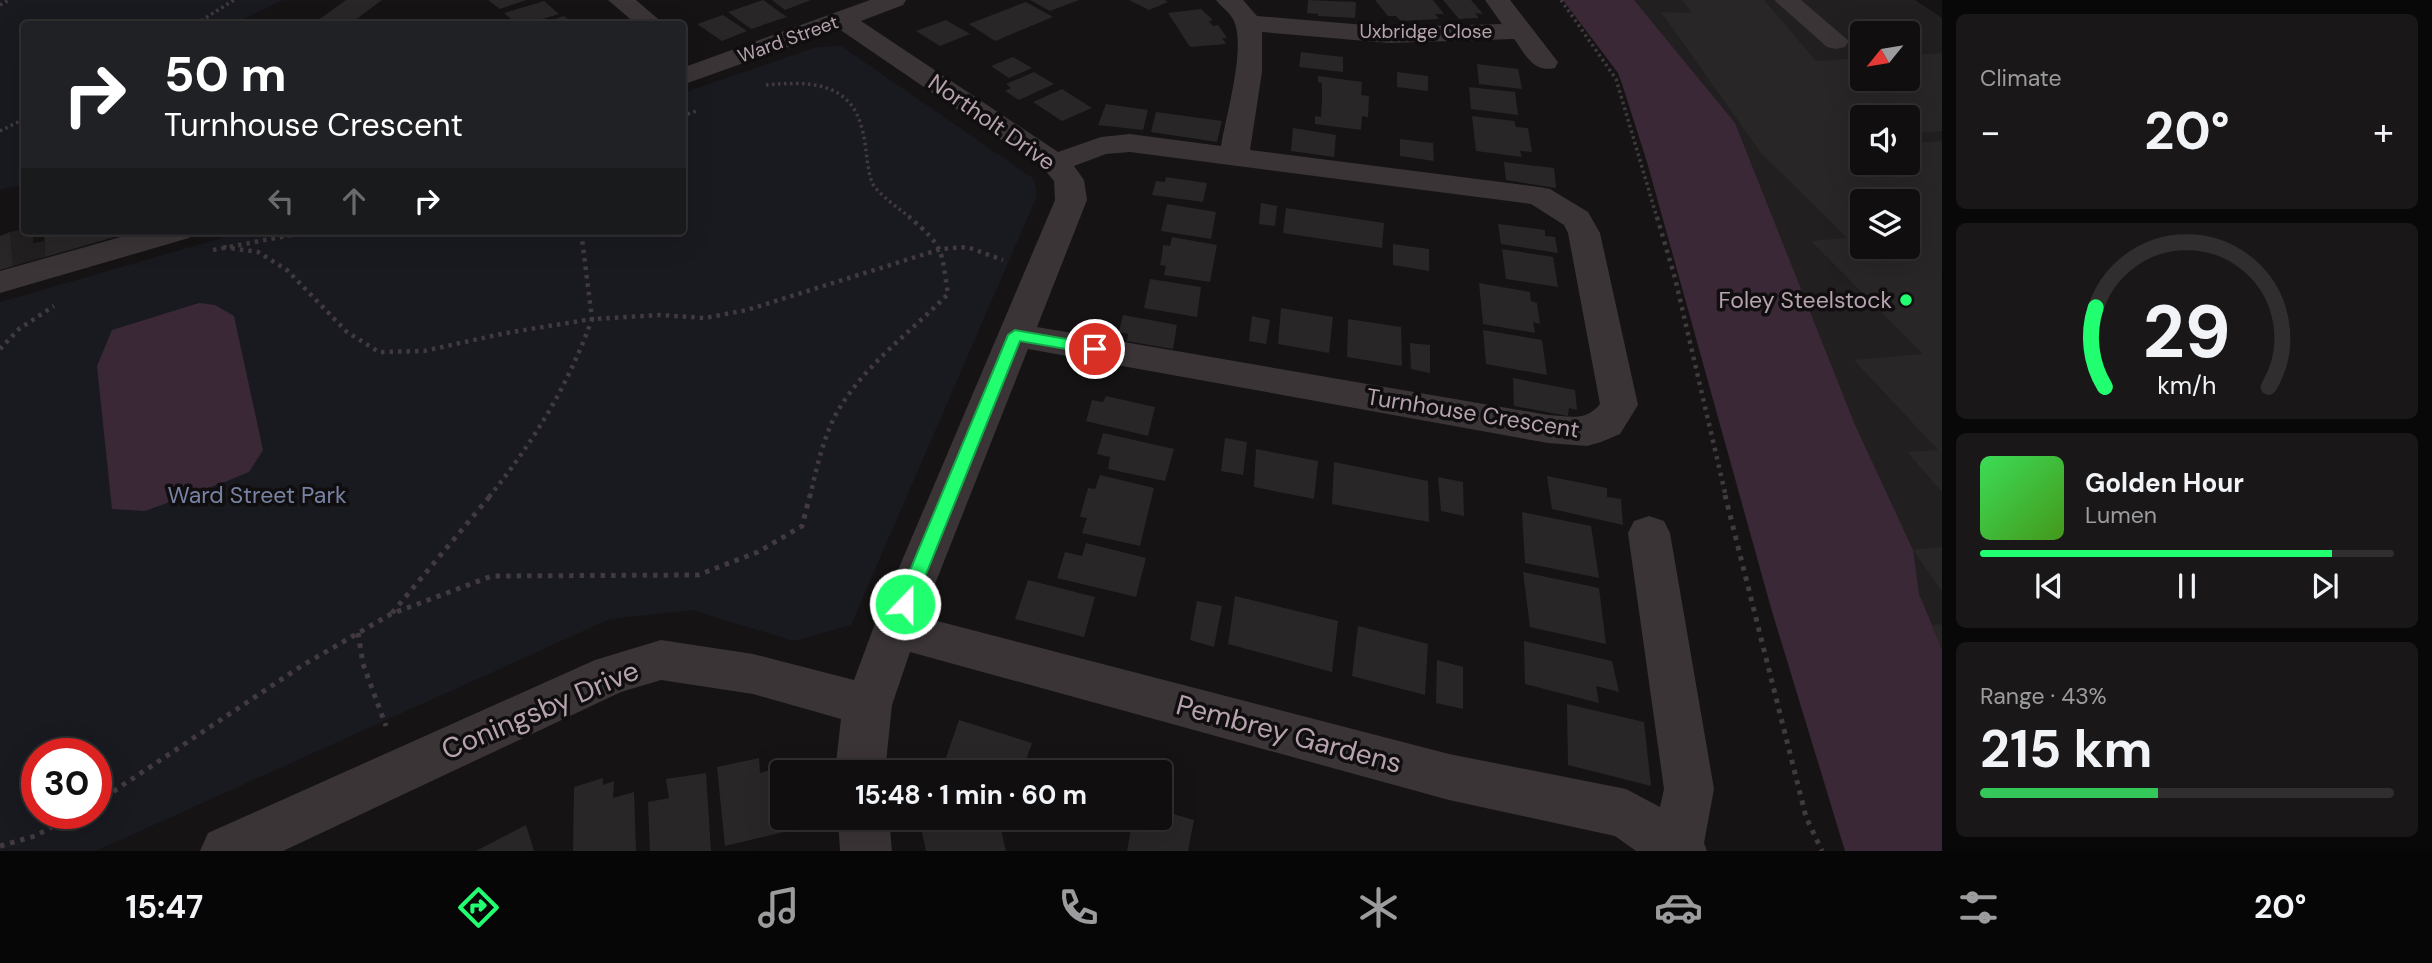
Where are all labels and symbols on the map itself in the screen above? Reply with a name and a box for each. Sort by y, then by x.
street label: Ward Street [734,9,842,69]
street label: Uxbridge Close [1360,19,1492,44]
north arrow [1850,21,1920,91]
street label: Northolt Drive [923,67,1061,177]
place label: Foley Steelstock [1718,285,1892,315]
marker: Foley Steelstock [1898,292,1914,308]
pin [1065,319,1125,379]
street label: Turnhouse Crescent [1364,381,1582,445]
park label: Ward Street Park [168,480,347,510]
position arrow [868,567,942,641]
street label: Coningsby Drive [436,652,644,768]
street label: Pembrey Gardens [1172,686,1406,782]
speed limit sign: 30 [21,738,112,829]

